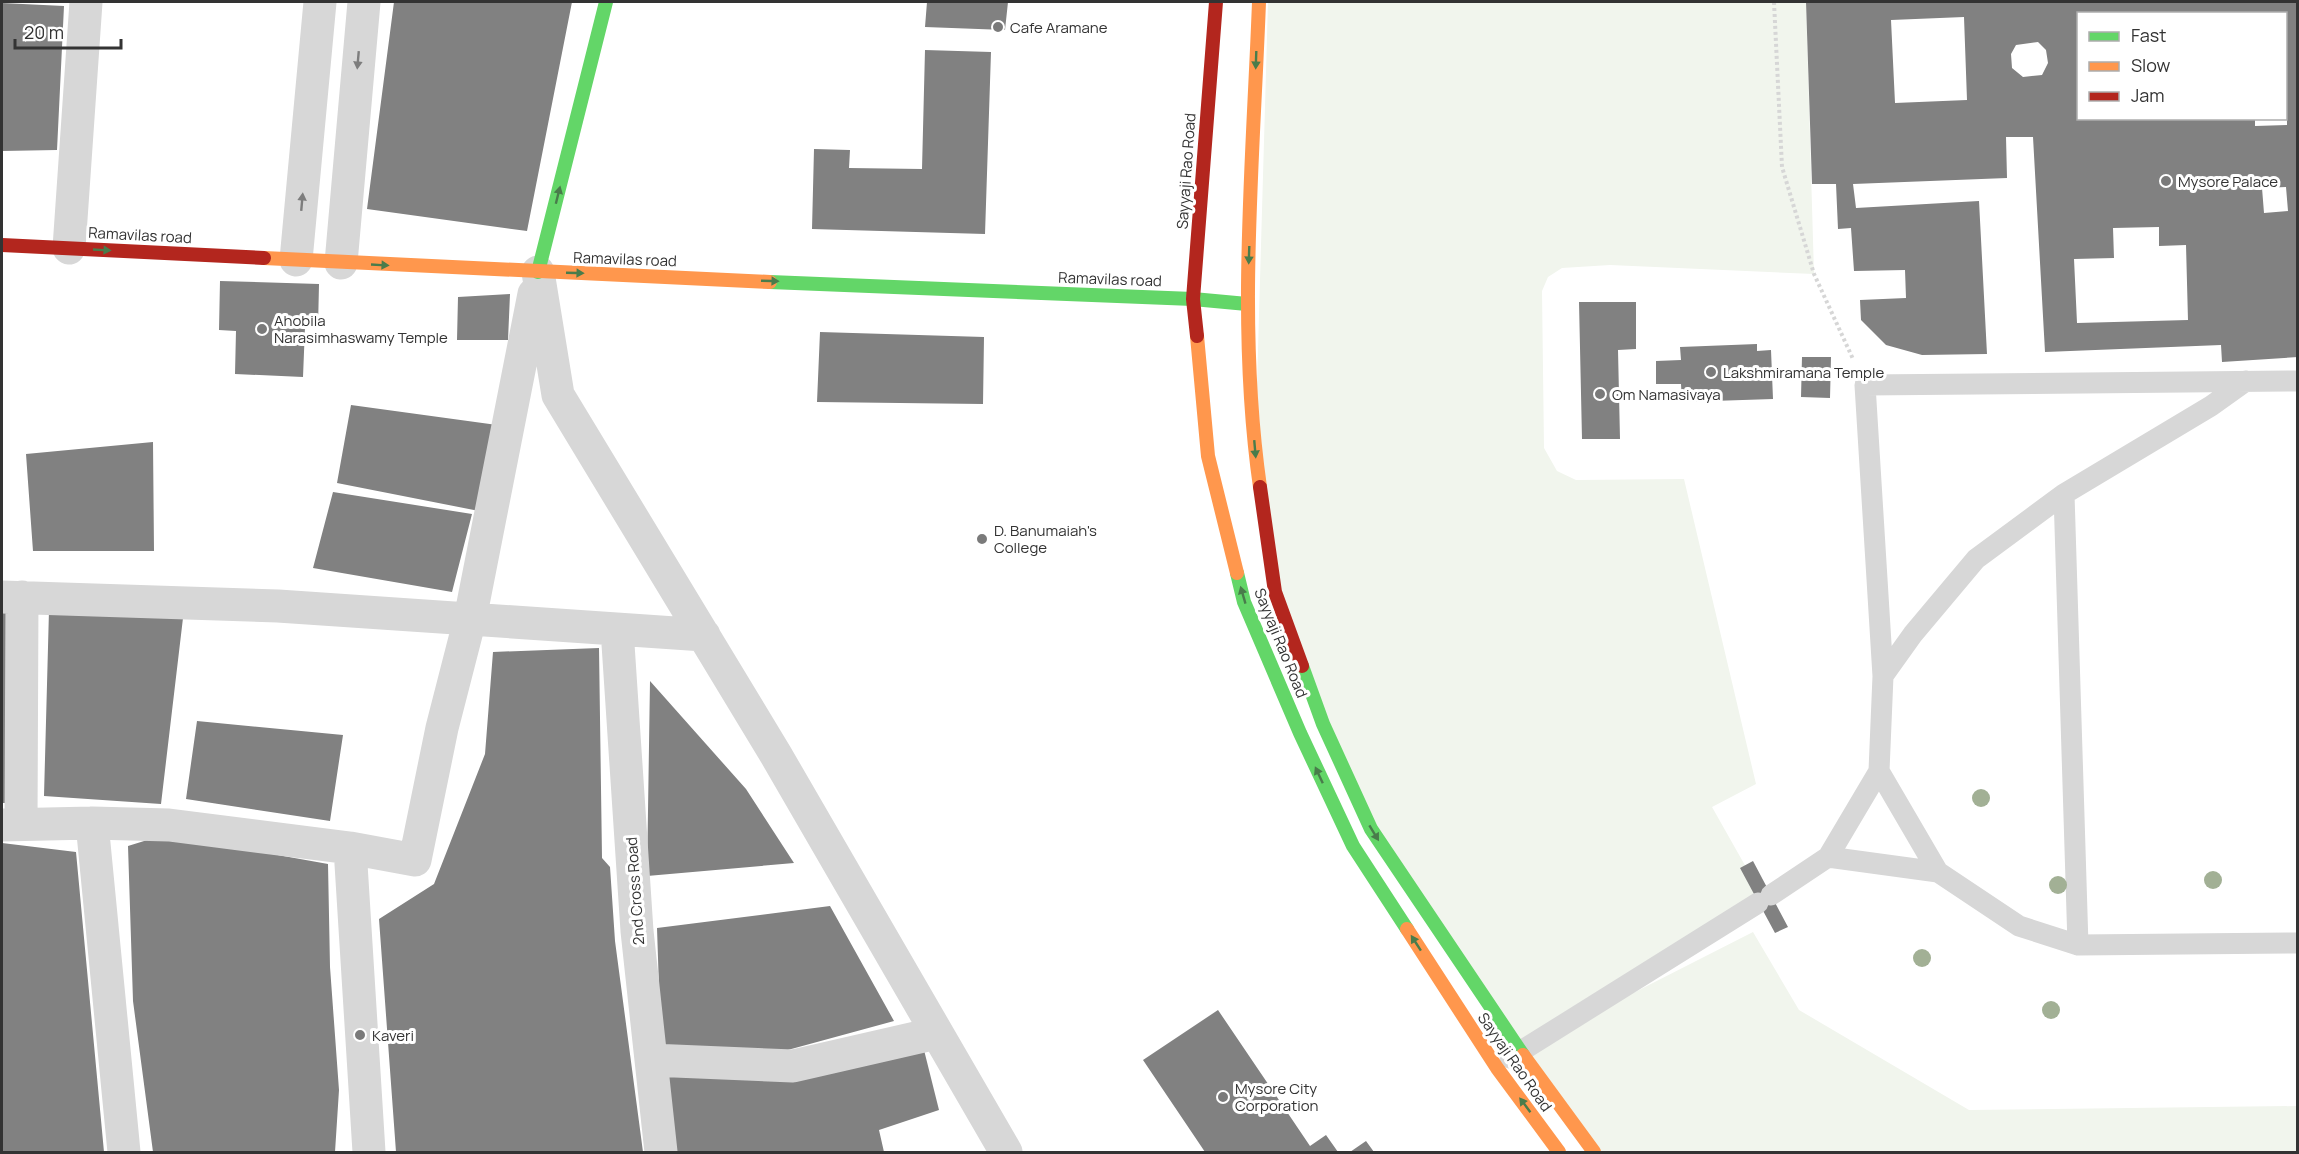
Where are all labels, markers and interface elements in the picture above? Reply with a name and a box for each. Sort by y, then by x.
scale bar [15,12,122,50]
legend [2077,12,2287,120]
place label: Cafe Aramane [1010,17,1108,38]
text: 20 m [24,20,64,44]
marker: Cafe Aramane [991,20,1005,34]
text: Fast [2131,23,2166,47]
one-way arrow [354,50,363,69]
one-way arrow [1251,50,1261,69]
text: Slow [2131,53,2171,77]
text: Jam [2131,83,2165,107]
street label: Sayyaji Rao Road [1171,112,1201,230]
place label: Mysore Palace [2178,171,2278,192]
marker: Mysore Palace [2159,174,2173,188]
one-way arrow [553,186,563,204]
one-way arrow [297,192,307,211]
street label: Ramavilas road [88,222,192,248]
one-way arrow [92,245,111,254]
one-way arrow [1244,245,1254,264]
street label: Ramavilas road [573,247,677,271]
one-way arrow [371,260,390,269]
street label: Ramavilas road [1058,267,1162,291]
one-way arrow [566,269,585,278]
one-way arrow [761,277,780,286]
place label: Ahobila Narasimhaswamy Temple [274,310,448,348]
marker: Ahobila Narasimhaswamy Temple [255,322,269,336]
place label: Lakshmiramana Temple [1723,362,1884,383]
marker: Lakshmiramana Temple [1704,365,1718,379]
place label: Om Namasivaya [1612,384,1721,405]
marker: Om Namasivaya [1593,387,1607,401]
one-way arrow [1250,440,1260,459]
place label: D. Banumaiah's College [994,520,1097,558]
marker: D. Banumaiah's College [975,532,989,546]
street label: Sayyaji Rao Road [1249,585,1313,701]
one-way arrow [1238,586,1247,604]
one-way arrow [1315,766,1324,783]
one-way arrow [1369,825,1379,842]
street label: 2nd Cross Road [621,836,649,946]
one-way arrow [1411,935,1422,952]
street label: Sayyaji Rao Road [1473,1008,1557,1116]
place label: Kaveri [372,1025,414,1046]
marker: Kaveri [353,1028,367,1042]
place label: Mysore City Corporation [1235,1078,1319,1116]
marker: Mysore City Corporation [1216,1090,1230,1104]
one-way arrow [1519,1098,1531,1113]

